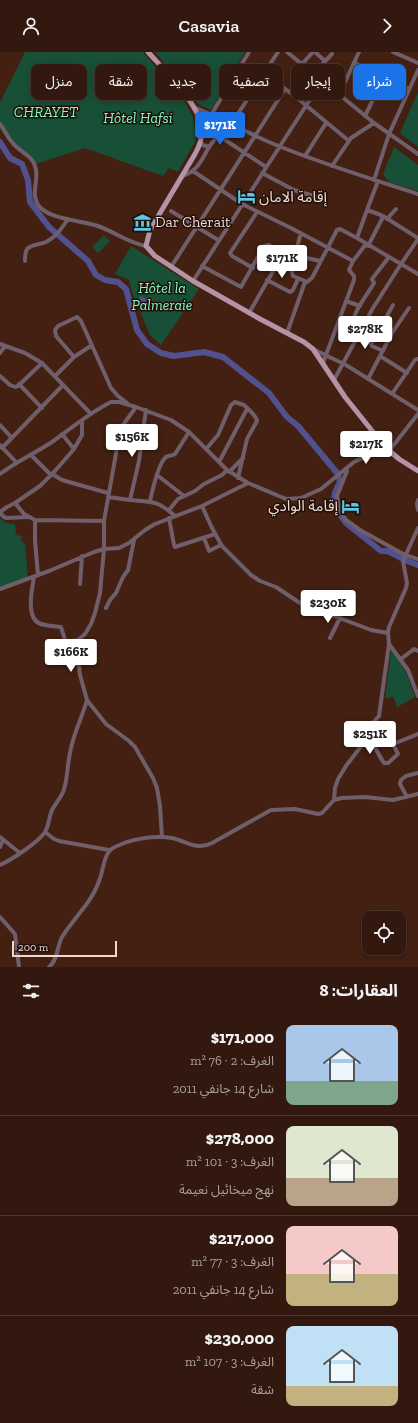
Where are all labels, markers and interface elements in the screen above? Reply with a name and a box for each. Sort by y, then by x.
icon: person [20,15,42,37]
text: Casavia [179,15,239,37]
icon: forward [376,15,398,37]
chip: منزل [31,64,87,100]
chip: شقة [95,64,147,100]
chip: جديد [155,64,211,100]
chip: تصفية [219,64,283,100]
chip: إيجار [291,64,345,100]
chip: شراء [353,64,406,100]
park label: CHRAYET [14,103,79,121]
park label: Hôtel Hafsi [103,109,173,127]
pin: $171K [192,112,248,146]
text: $171K [204,117,236,132]
hotel icon: إقامة الامان [236,187,256,207]
place label: إقامة الامان [259,188,328,207]
museum icon: Dar Cherait [132,212,152,232]
place label: Dar Cherait [155,213,231,231]
pin: $171K [254,245,310,279]
text: $171K [266,250,298,265]
park label: Hôtel la Palmeraie [132,279,192,314]
pin: $278K [337,316,393,350]
text: $278K [347,321,383,336]
pin: $156K [104,424,160,458]
text: $156K [115,429,149,444]
pin: $217K [338,431,394,465]
text: $217K [349,436,383,451]
hotel icon: إقامة الوادي [341,496,361,516]
place label: إقامة الوادي [268,497,339,517]
pin: $230K [300,590,356,624]
text: $230K [310,595,346,610]
pin: $166K [43,639,99,673]
text: $166K [54,644,88,659]
pin: $251K [342,721,398,755]
text: $251K [353,726,387,741]
map controls [362,911,406,955]
button: locate [362,911,406,955]
scale bar [12,939,117,958]
text: 200 m [18,941,48,954]
icon: filters [20,980,42,1002]
text: العقارات: 8 [319,980,398,1000]
text: $171,000 [211,1027,274,1047]
icon: home [318,1041,366,1089]
text: الغرف: 2 · 76 m² [190,1053,274,1068]
text: شارع 14 جانفي 2011 [173,1081,274,1096]
text: $278,000 [206,1128,274,1148]
icon: home [318,1142,366,1190]
text: الغرف: 3 · 101 m² [186,1154,274,1169]
text: نهج ميخائيل نعيمة [179,1182,274,1197]
text: $217,000 [209,1228,274,1248]
icon: home [318,1242,366,1290]
text: الغرف: 3 · 77 m² [191,1254,274,1269]
text: شارع 14 جانفي 2011 [173,1282,274,1297]
text: $230,000 [205,1328,274,1348]
icon: home [318,1342,366,1390]
text: الغرف: 3 · 107 m² [185,1354,274,1369]
text: شقة [251,1382,274,1397]

